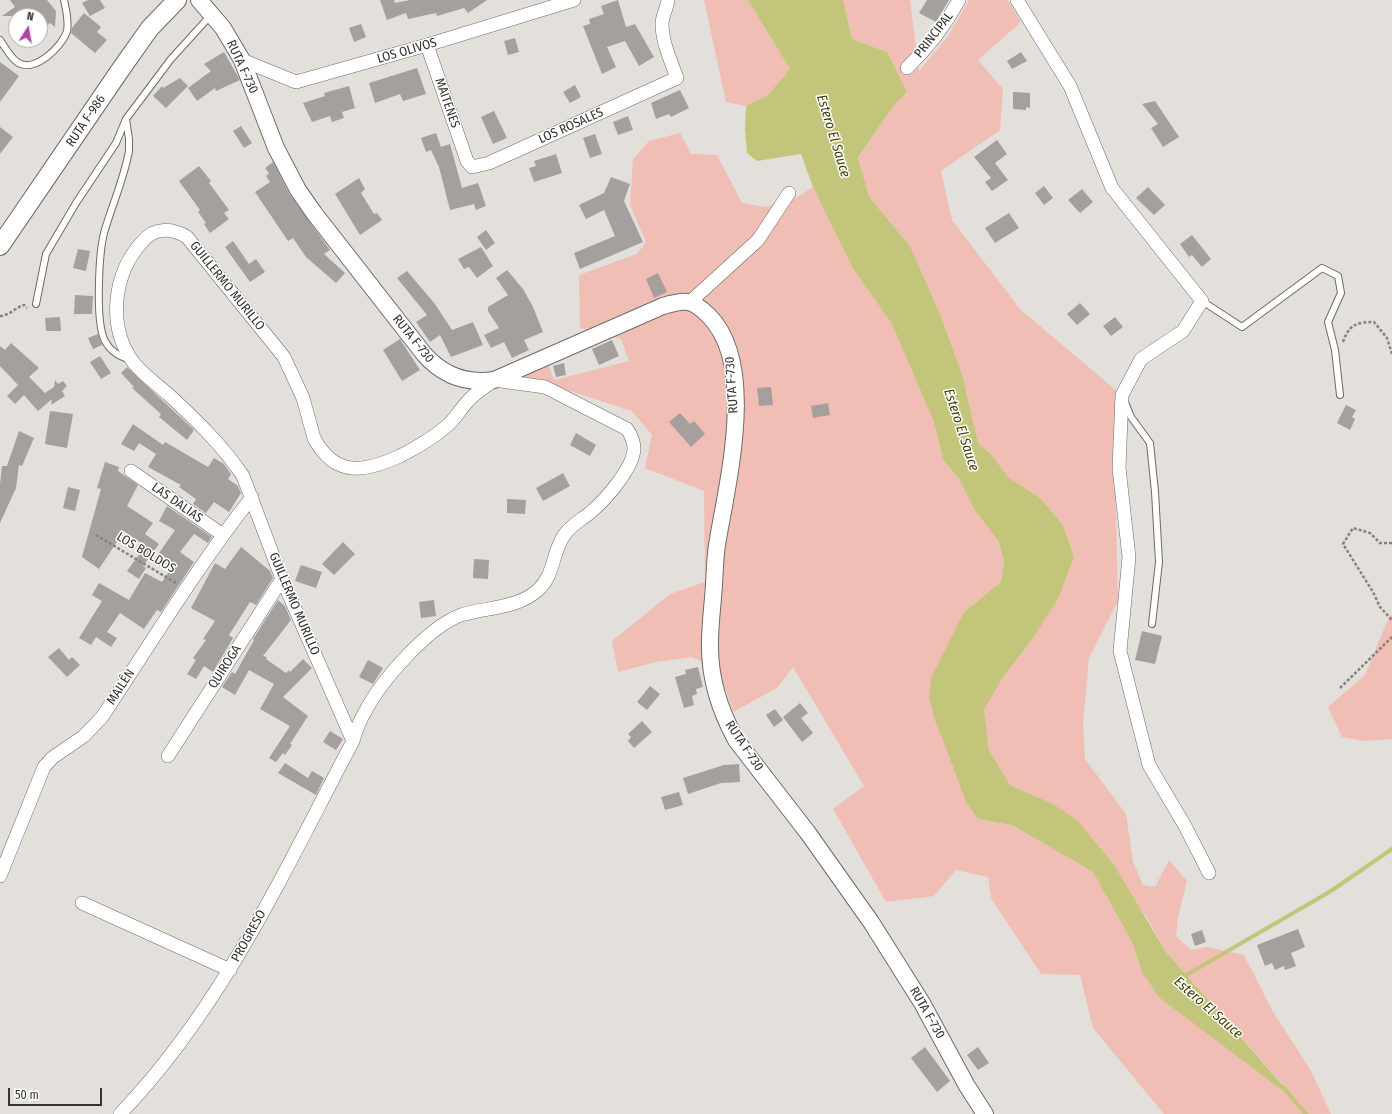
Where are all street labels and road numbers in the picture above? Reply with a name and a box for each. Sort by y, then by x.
street label: PRINCIPAL [911,9,957,61]
street label: LOS OLIVOS [375,35,439,67]
street label: RUTA F-730 [223,38,261,96]
street label: MAITENES [431,76,463,130]
street label: RUTA F-986 [63,92,109,150]
street label: LOS ROSALES [536,105,606,147]
street label: GUILLERMO MURILLO [186,238,268,334]
street label: RUTA F-730 [389,312,437,366]
street label: RUTA F-730 [722,356,742,414]
street label: LAS DALIAS [148,480,206,526]
street label: LOS BOLDOS [114,529,178,577]
street label: GUILLERMO MURILLO [265,550,323,658]
street label: QUIROGA [205,642,245,692]
street label: MAILÉN [104,666,138,708]
street label: RUTA F-730 [722,718,766,774]
street label: PROGRESO [228,907,270,965]
street label: RUTA F-730 [906,984,948,1042]

